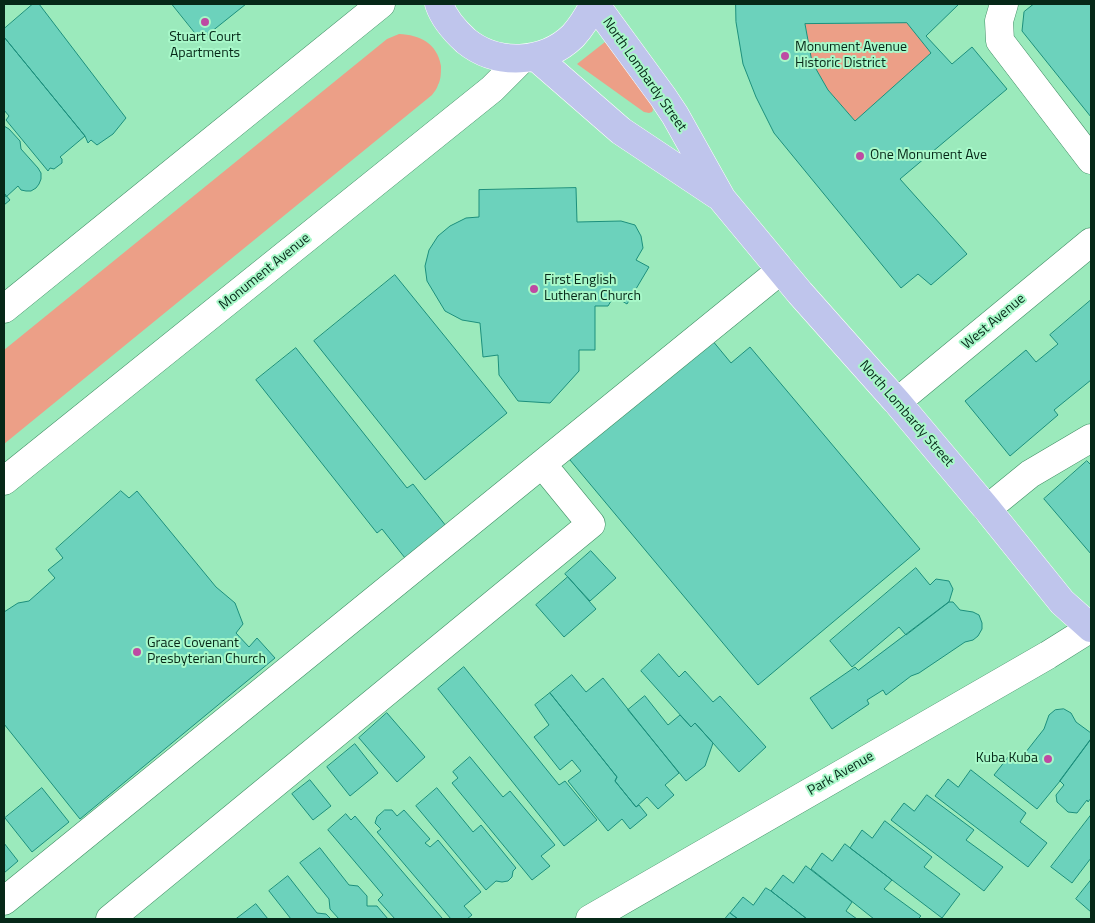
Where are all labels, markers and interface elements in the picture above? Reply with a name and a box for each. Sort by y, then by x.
street label: North Lombardy Street [598,15,690,135]
marker: Stuart Court Apartments [199,16,211,28]
place label: Stuart Court Apartments [169,30,241,62]
place label: Monument Avenue Historic District [795,40,907,72]
marker: Monument Avenue Historic District [779,50,791,62]
place label: One Monument Ave [870,148,987,164]
marker: One Monument Ave [854,150,866,162]
street label: Monument Avenue [216,230,314,314]
place label: First English Lutheran Church [544,273,641,306]
marker: First English Lutheran Church [528,283,540,295]
street label: West Avenue [959,291,1029,353]
street label: North Lombardy Street [855,357,957,471]
place label: Grace Covenant Presbyterian Church [147,636,266,669]
marker: Grace Covenant Presbyterian Church [131,646,143,658]
street label: Park Avenue [805,748,877,800]
place label: Kuba Kuba [976,751,1038,767]
marker: Kuba Kuba [1042,753,1054,765]

